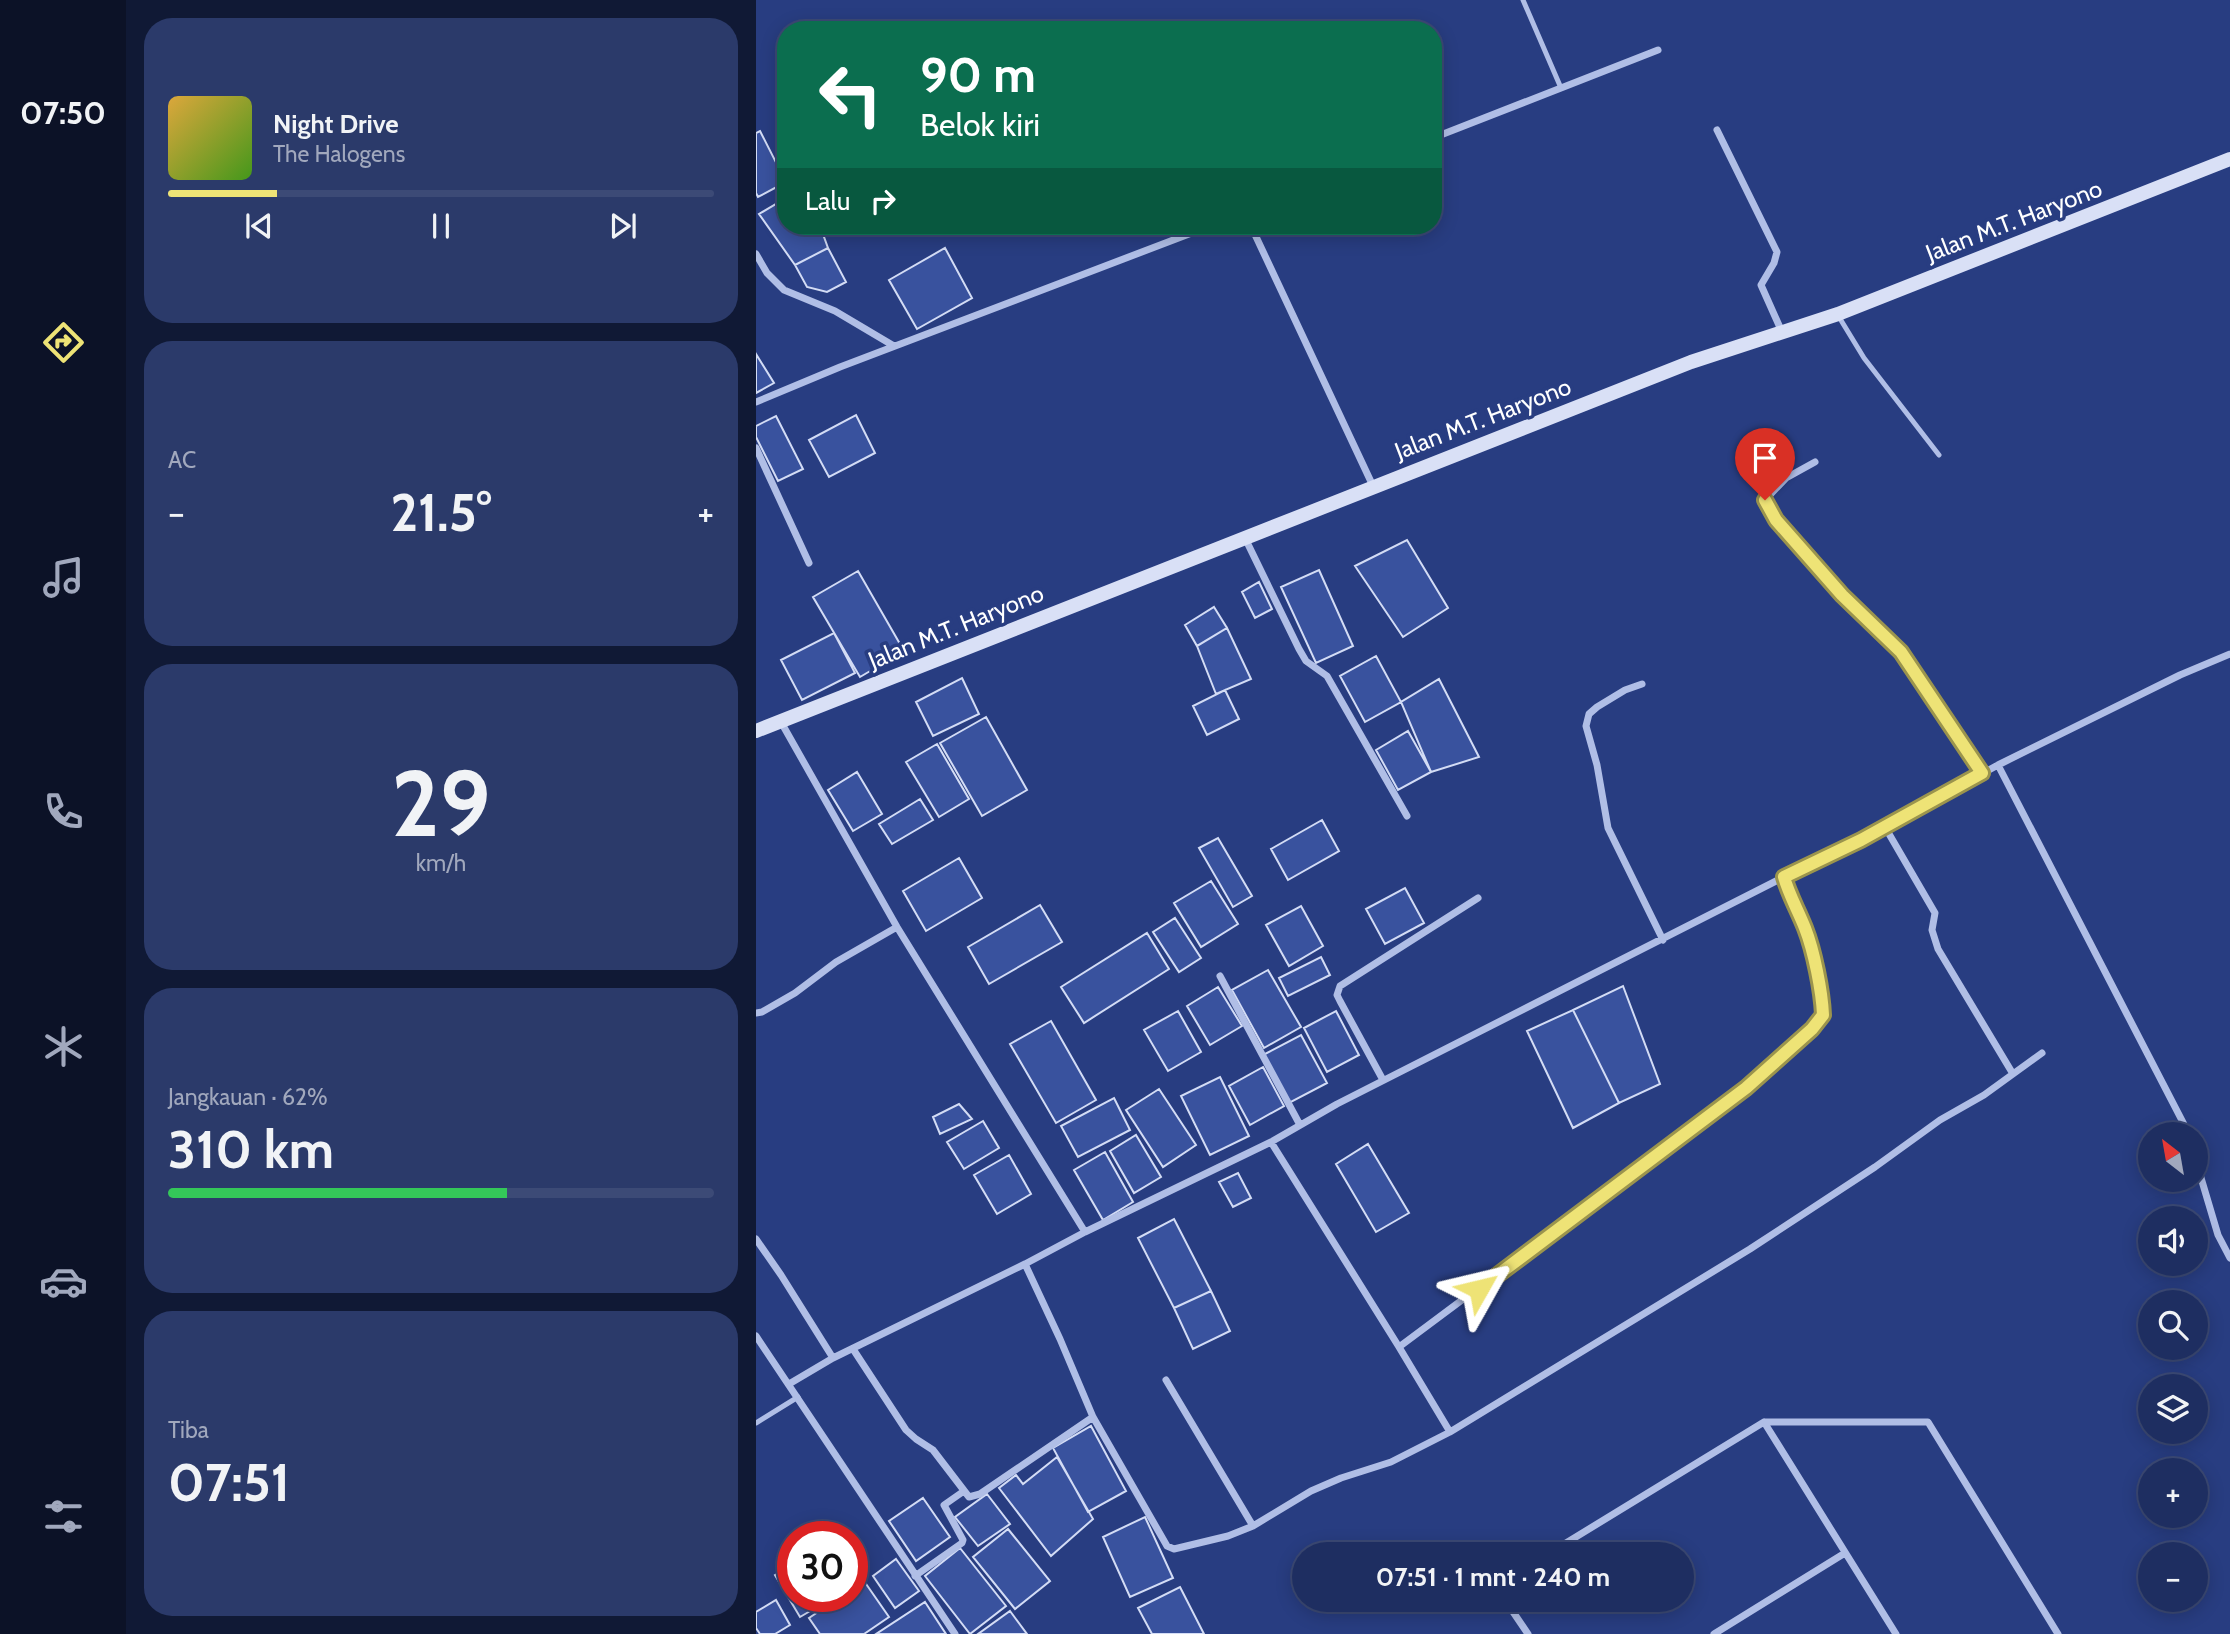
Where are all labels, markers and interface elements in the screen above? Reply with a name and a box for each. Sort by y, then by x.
text: 90 m [920,45,1036,104]
icon: left [805,49,896,140]
text: 07:50 [20,93,106,132]
text: Belok kiri [920,105,1040,144]
text: Night Drive [273,108,399,140]
text: The Halogens [273,140,405,168]
street label: Jalan M.T. Haryono [1921,174,2106,268]
icon: right [864,182,902,220]
text: Lalu [805,185,850,217]
icon: previous [240,207,278,245]
icon: pause [422,207,460,245]
icon: next [604,207,642,245]
icon: directions [39,318,88,367]
street label: Jalan M.T. Haryono [1390,372,1575,466]
pin [1735,428,1795,500]
icon: arrive [1746,439,1784,477]
text: AC [168,446,196,474]
text: 21.5° [390,481,492,544]
text: − [168,489,185,536]
text: + [697,489,714,536]
icon: music [39,553,88,602]
street label: Jalan M.T. Haryono [863,578,1048,675]
text: 29 [391,748,491,859]
icon: phone [39,787,88,836]
text: km/h [416,849,466,877]
icon: climate [39,1022,88,1071]
text: Jangkauan · 62% [168,1083,328,1111]
text: 310 km [168,1118,334,1181]
north arrow [2138,1122,2208,1192]
map controls [2138,1122,2208,1612]
button: sound [2138,1206,2208,1276]
position arrow [1442,1252,1516,1326]
icon: car [39,1257,88,1306]
button: search [2138,1290,2208,1360]
button: layers [2138,1374,2208,1444]
text: Tiba [168,1416,209,1444]
text: 07:51 [168,1451,290,1514]
button: + [2138,1458,2208,1528]
icon: filters [39,1492,88,1541]
speed limit sign: 30 [777,1521,868,1612]
button: − [2138,1542,2208,1612]
text: 07:51 · 1 mnt · 240 m [1376,1561,1610,1593]

